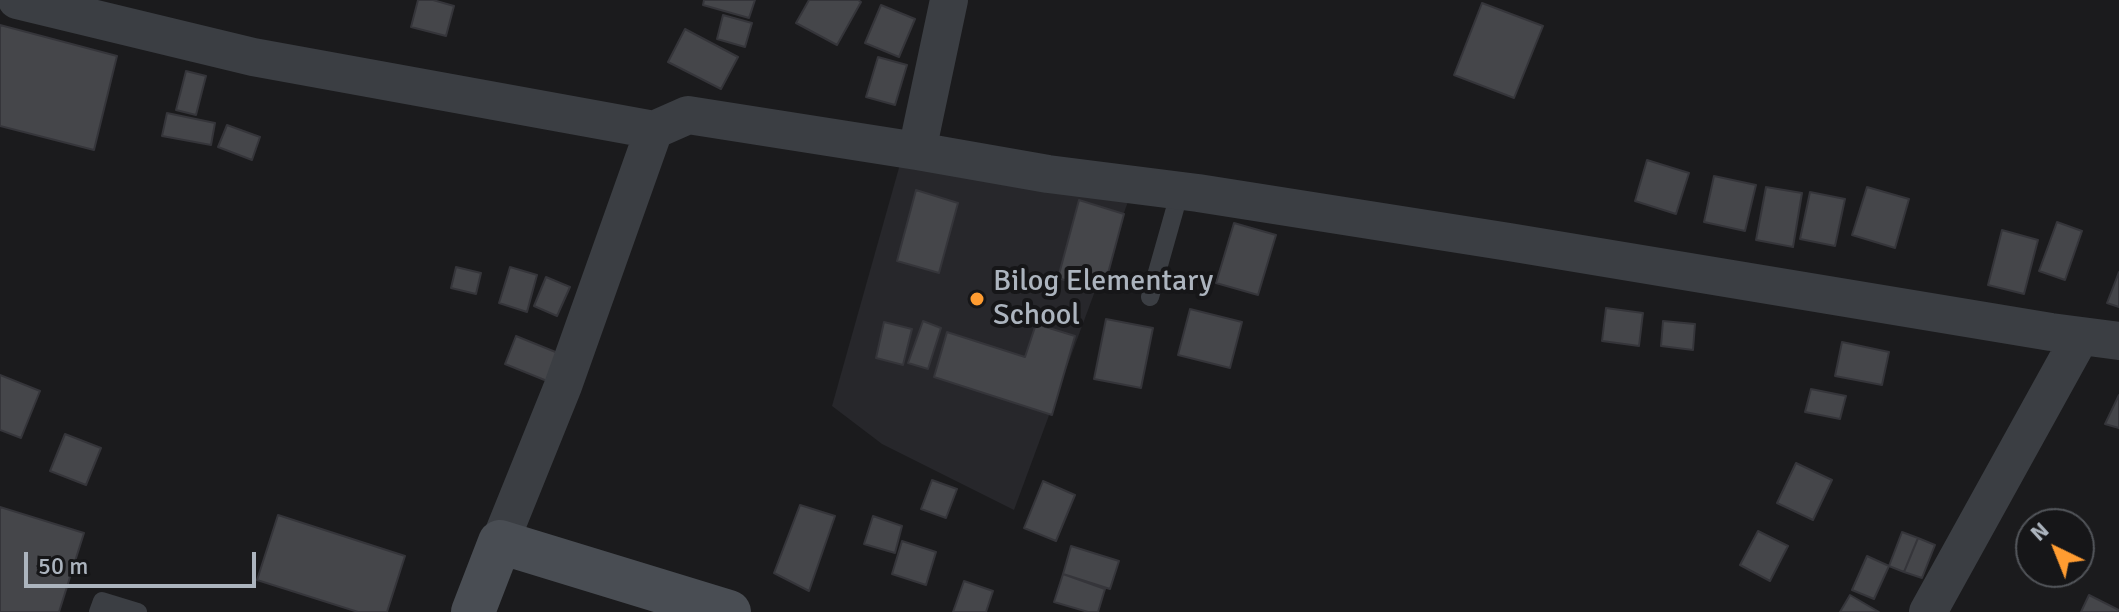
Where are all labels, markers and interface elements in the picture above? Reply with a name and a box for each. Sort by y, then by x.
place label: Bilog Elementary School [993,264,1213,334]
marker: Bilog Elementary School [968,290,986,308]
north arrow [2015,508,2095,588]
text: N [2025,516,2054,547]
scale bar [28,536,260,586]
text: 50 m [38,551,88,581]

